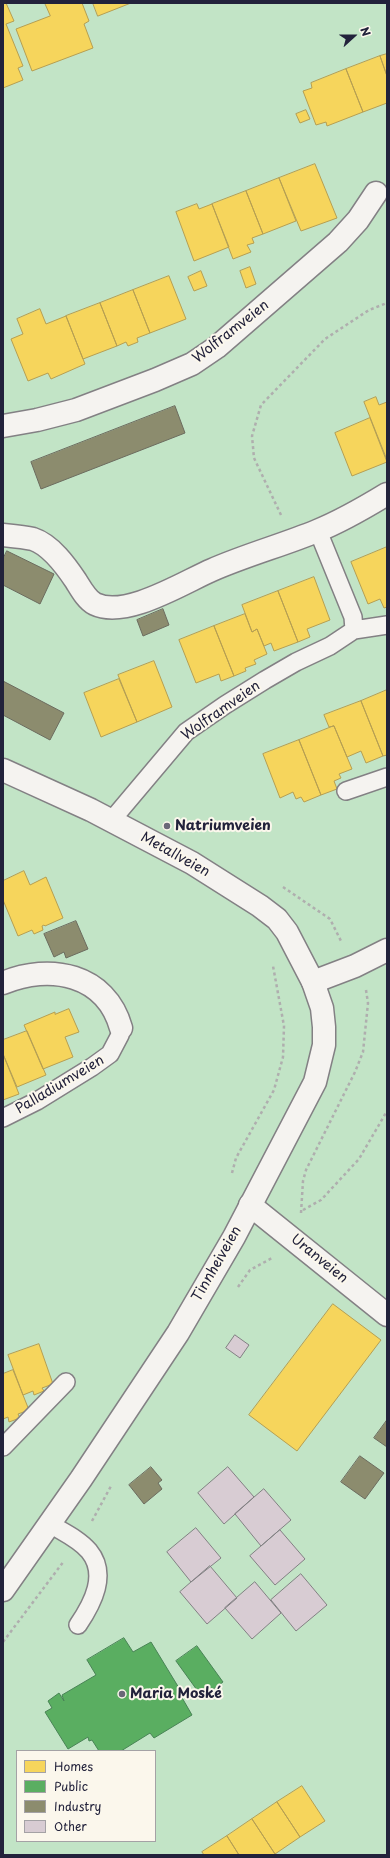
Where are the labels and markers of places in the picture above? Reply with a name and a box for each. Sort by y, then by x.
place label: Natriumveien [175,818,271,834]
marker: Natriumveien [162,821,172,831]
place label: Maria Moské [130,1686,222,1702]
marker: Maria Moské [117,1689,127,1699]

